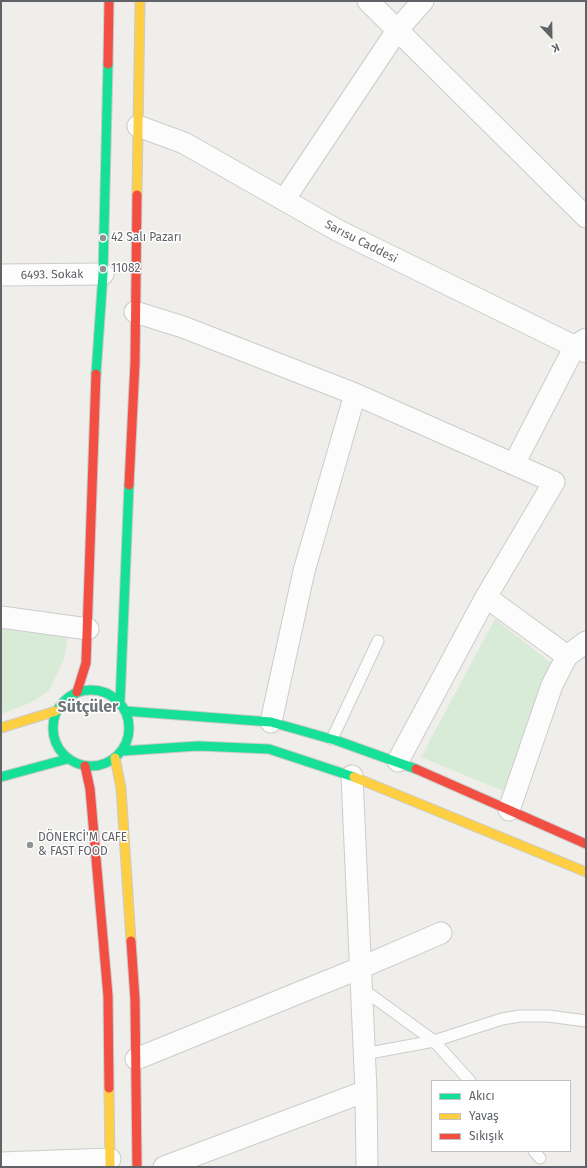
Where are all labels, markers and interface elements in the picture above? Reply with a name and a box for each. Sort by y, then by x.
north arrow [531,16,571,56]
text: K [550,40,561,55]
street label: Sarısu Caddesi [322,217,400,267]
place label: 42 Salı Pazarı [111,231,182,245]
marker: 42 Salı Pazarı [98,233,108,243]
place label: 11082 [111,262,140,276]
marker: 11082 [98,264,108,274]
street label: 6493. Sokak [20,267,84,283]
district label: Sütçüler [58,698,118,718]
place label: DÖNERCİ'M CAFE & FAST FOOD [38,831,127,859]
marker: DÖNERCİ'M CAFE & FAST FOOD [25,840,35,850]
legend [431,1080,571,1152]
text: Akıcı [469,1089,495,1103]
text: Yavaş [469,1109,499,1123]
text: Sıkışık [469,1129,504,1143]

